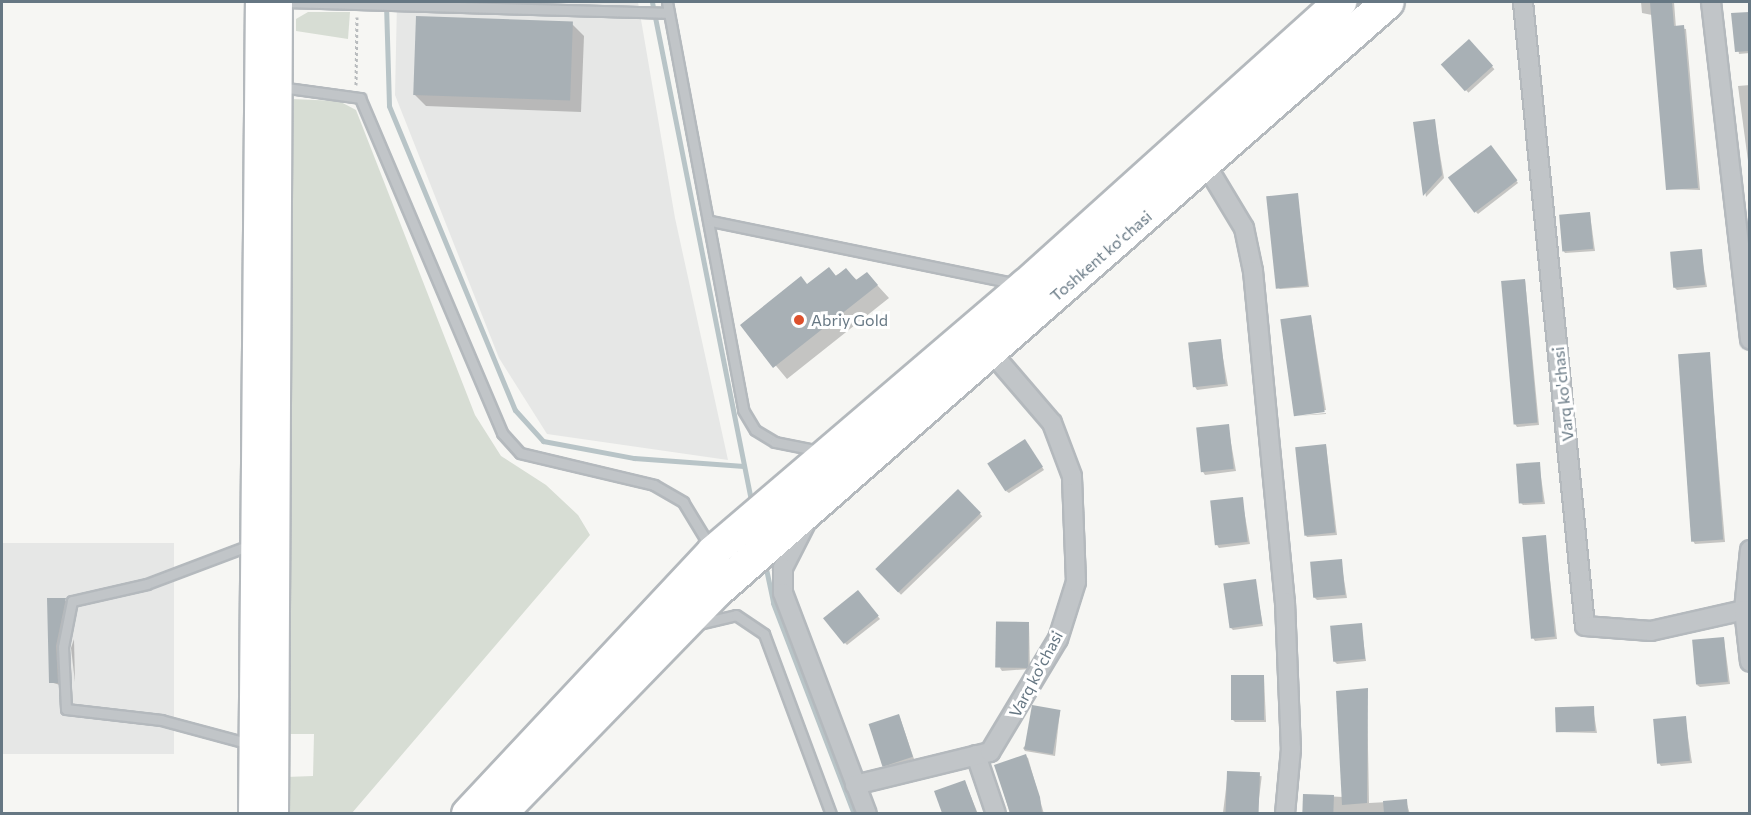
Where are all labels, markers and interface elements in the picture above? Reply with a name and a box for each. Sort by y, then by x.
street label: Toshkent ko'chasi [1046,207,1156,305]
place label: Abriy Gold [811,310,888,330]
marker: Abriy Gold [792,313,806,327]
street label: Varq ko'chasi [1548,346,1578,442]
street label: Varq ko'chasi [1005,628,1067,720]

